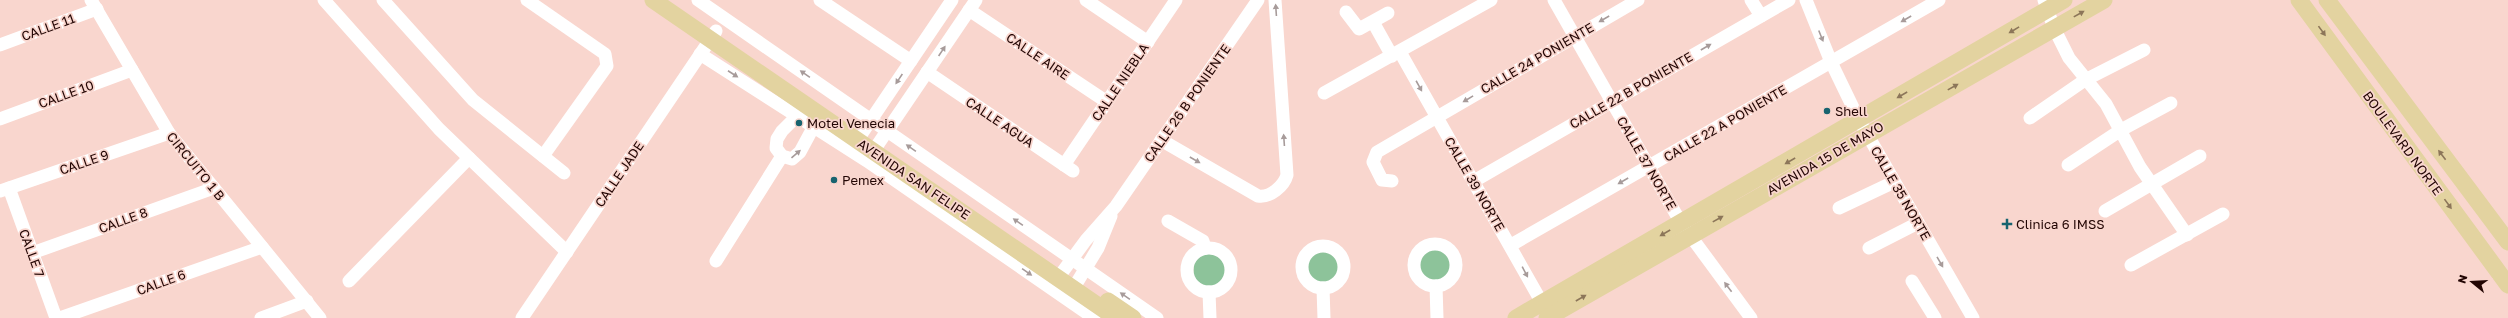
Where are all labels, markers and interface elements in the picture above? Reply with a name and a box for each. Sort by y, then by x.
one-way arrow [1272,4,1279,16]
street label: CALLE 11 [19,10,77,44]
one-way arrow [2073,11,2084,17]
one-way arrow [1598,16,1610,23]
one-way arrow [1900,16,1912,23]
street label: CALLE 24 PONIENTE [1478,19,1596,97]
one-way arrow [2008,26,2020,33]
one-way arrow [2317,26,2326,37]
street label: CALLE AIRE [1003,29,1073,83]
one-way arrow [1818,31,1824,43]
street label: CALLE NIEBLA [1088,40,1152,124]
street label: CALLE 26 B PONIENTE [1140,41,1234,165]
one-way arrow [1700,44,1712,51]
one-way arrow [938,45,946,56]
street label: CALLE 22 B PONIENTE [1567,48,1695,132]
one-way arrow [799,70,810,78]
one-way arrow [727,71,739,78]
one-way arrow [895,74,903,84]
street label: CALLE 10 [36,77,96,111]
one-way arrow [1416,80,1423,92]
street label: CALLE 22 A PONIENTE [1661,81,1789,165]
one-way arrow [1947,84,1959,91]
street label: BOULEVARD NORTE [2360,88,2446,198]
one-way arrow [1896,92,1908,99]
street label: CALLE AGUA [963,93,1037,151]
one-way arrow [1463,95,1473,103]
place label: Shell [1835,103,1867,119]
marker: Shell [1822,106,1832,116]
street label: CALLE 37 NORTE [1614,113,1680,213]
place label: Motel Venecia [807,115,895,131]
marker: Motel Venecia [794,118,804,128]
street label: AVENIDA 15 DE MAYO [1764,118,1886,198]
street label: CIRCUITO 1 B [164,129,229,204]
one-way arrow [1281,134,1288,146]
street label: CALLE 39 NORTE [1442,134,1509,234]
street label: AVENIDA SAN FELIPE [855,135,973,223]
street label: CALLE JADE [591,138,647,210]
street label: CALLE 35 NORTE [1868,143,1934,243]
one-way arrow [906,144,917,152]
street label: CALLE 9 [57,146,111,178]
one-way arrow [791,150,802,159]
one-way arrow [2439,150,2447,160]
one-way arrow [1189,156,1201,163]
one-way arrow [1784,157,1796,164]
place label: Pemex [842,172,884,188]
marker: Pemex [829,175,839,185]
one-way arrow [1617,178,1629,185]
one-way arrow [2444,199,2452,210]
street label: CALLE 8 [96,204,150,236]
one-way arrow [1712,216,1723,223]
place label: Clinica 6 IMSS [2016,216,2105,232]
one-way arrow [1013,218,1024,226]
marker: Clinica 6 IMSS [2001,218,2013,230]
street label: CALLE 7 [16,227,48,279]
one-way arrow [1659,229,1671,236]
one-way arrow [1937,256,1944,268]
north arrow [2452,262,2492,302]
street label: CALLE 6 [134,266,188,298]
one-way arrow [1522,266,1528,278]
one-way arrow [1022,268,1032,276]
text: N [2455,273,2469,285]
one-way arrow [1724,281,1733,292]
one-way arrow [1120,292,1130,300]
one-way arrow [1575,295,1587,302]

